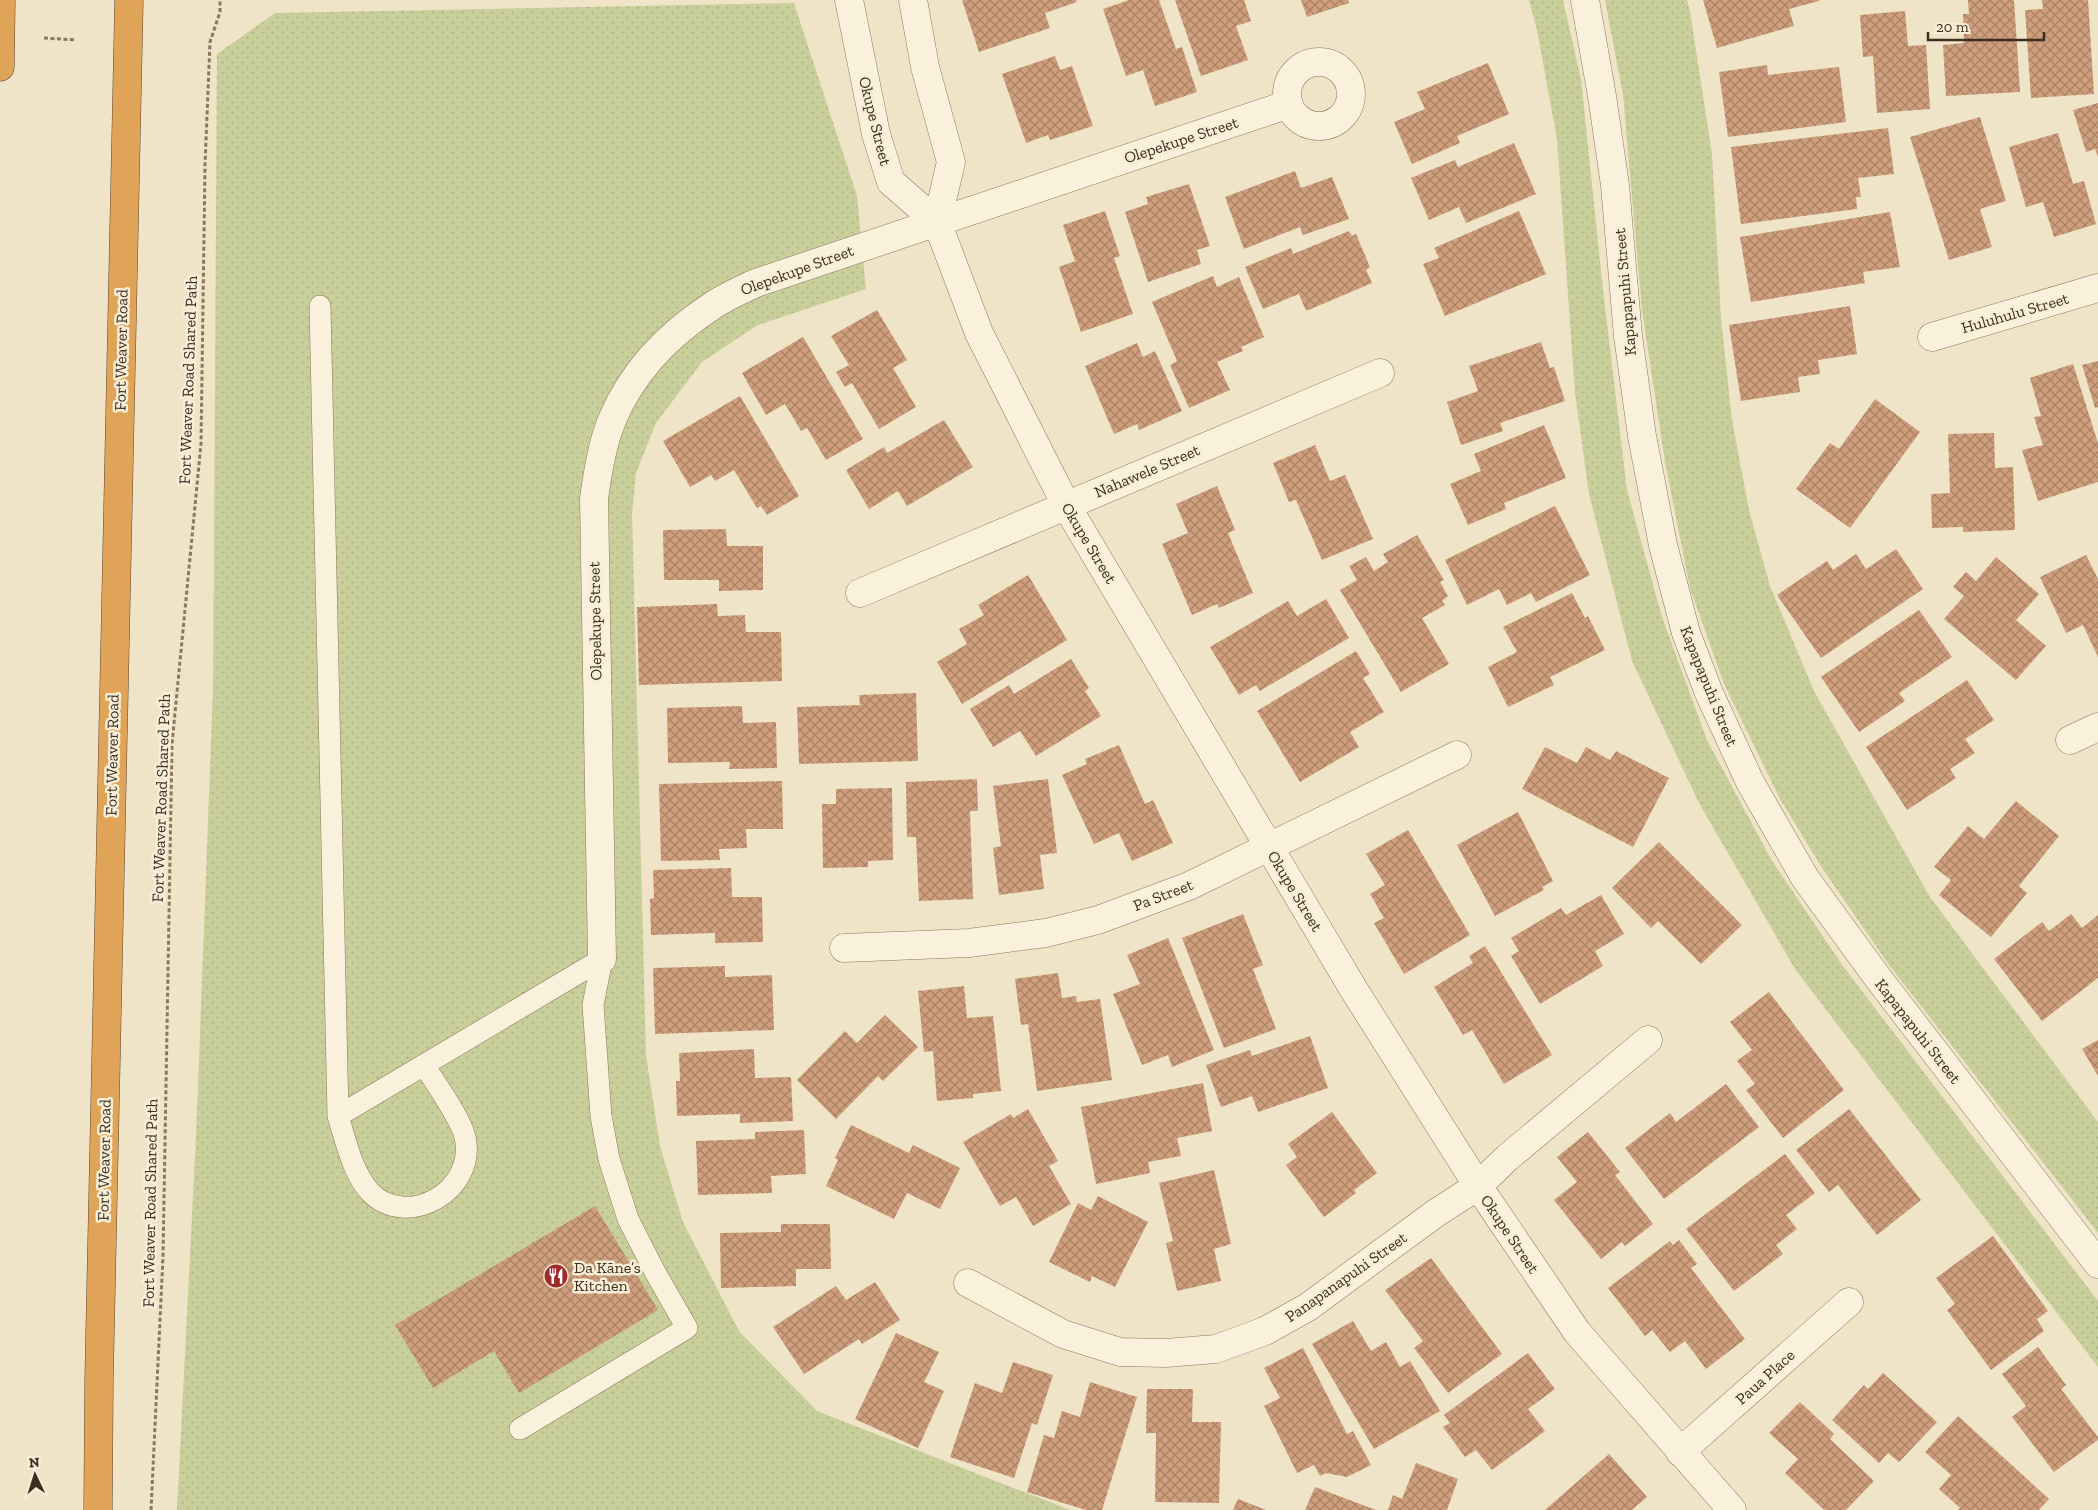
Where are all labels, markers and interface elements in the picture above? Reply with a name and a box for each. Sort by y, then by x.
scale bar [1928,10,2044,42]
text: 20 m [1936,18,1969,36]
street label: Okupe Street [855,75,895,167]
street label: Olepekupe Street [1121,113,1241,167]
street label: Kapapapuhi Street [1610,227,1640,357]
street label: Olepekupe Street [738,241,856,299]
street label: Fort Weaver Road Shared Path [175,275,201,485]
street label: Fort Weaver Road [110,289,132,411]
street label: Huluhulu Street [1959,289,2071,337]
street label: Nahawele Street [1091,440,1203,502]
street label: Okupe Street [1057,499,1121,587]
street label: Olepekupe Street [584,561,606,681]
street label: Kapapapuhi Street [1676,623,1742,749]
street label: Fort Weaver Road Shared Path [148,693,174,903]
street label: Fort Weaver Road [101,694,123,816]
street label: Okupe Street [1263,847,1327,935]
street label: Pa Street [1130,875,1196,915]
street label: Kapapapuhi Street [1871,975,1965,1087]
street label: Fort Weaver Road Shared Path [139,1098,161,1308]
street label: Fort Weaver Road [93,1099,115,1221]
street label: Okupe Street [1477,1191,1543,1277]
street label: Panapanapuhi Street [1282,1228,1411,1326]
place label: Da Kāne’s Kitchen [574,1258,641,1295]
restaurant icon: Da Kāne’s Kitchen [543,1263,569,1289]
street label: Paua Place [1731,1345,1799,1409]
north arrow [10,1450,60,1500]
text: N [28,1454,40,1471]

